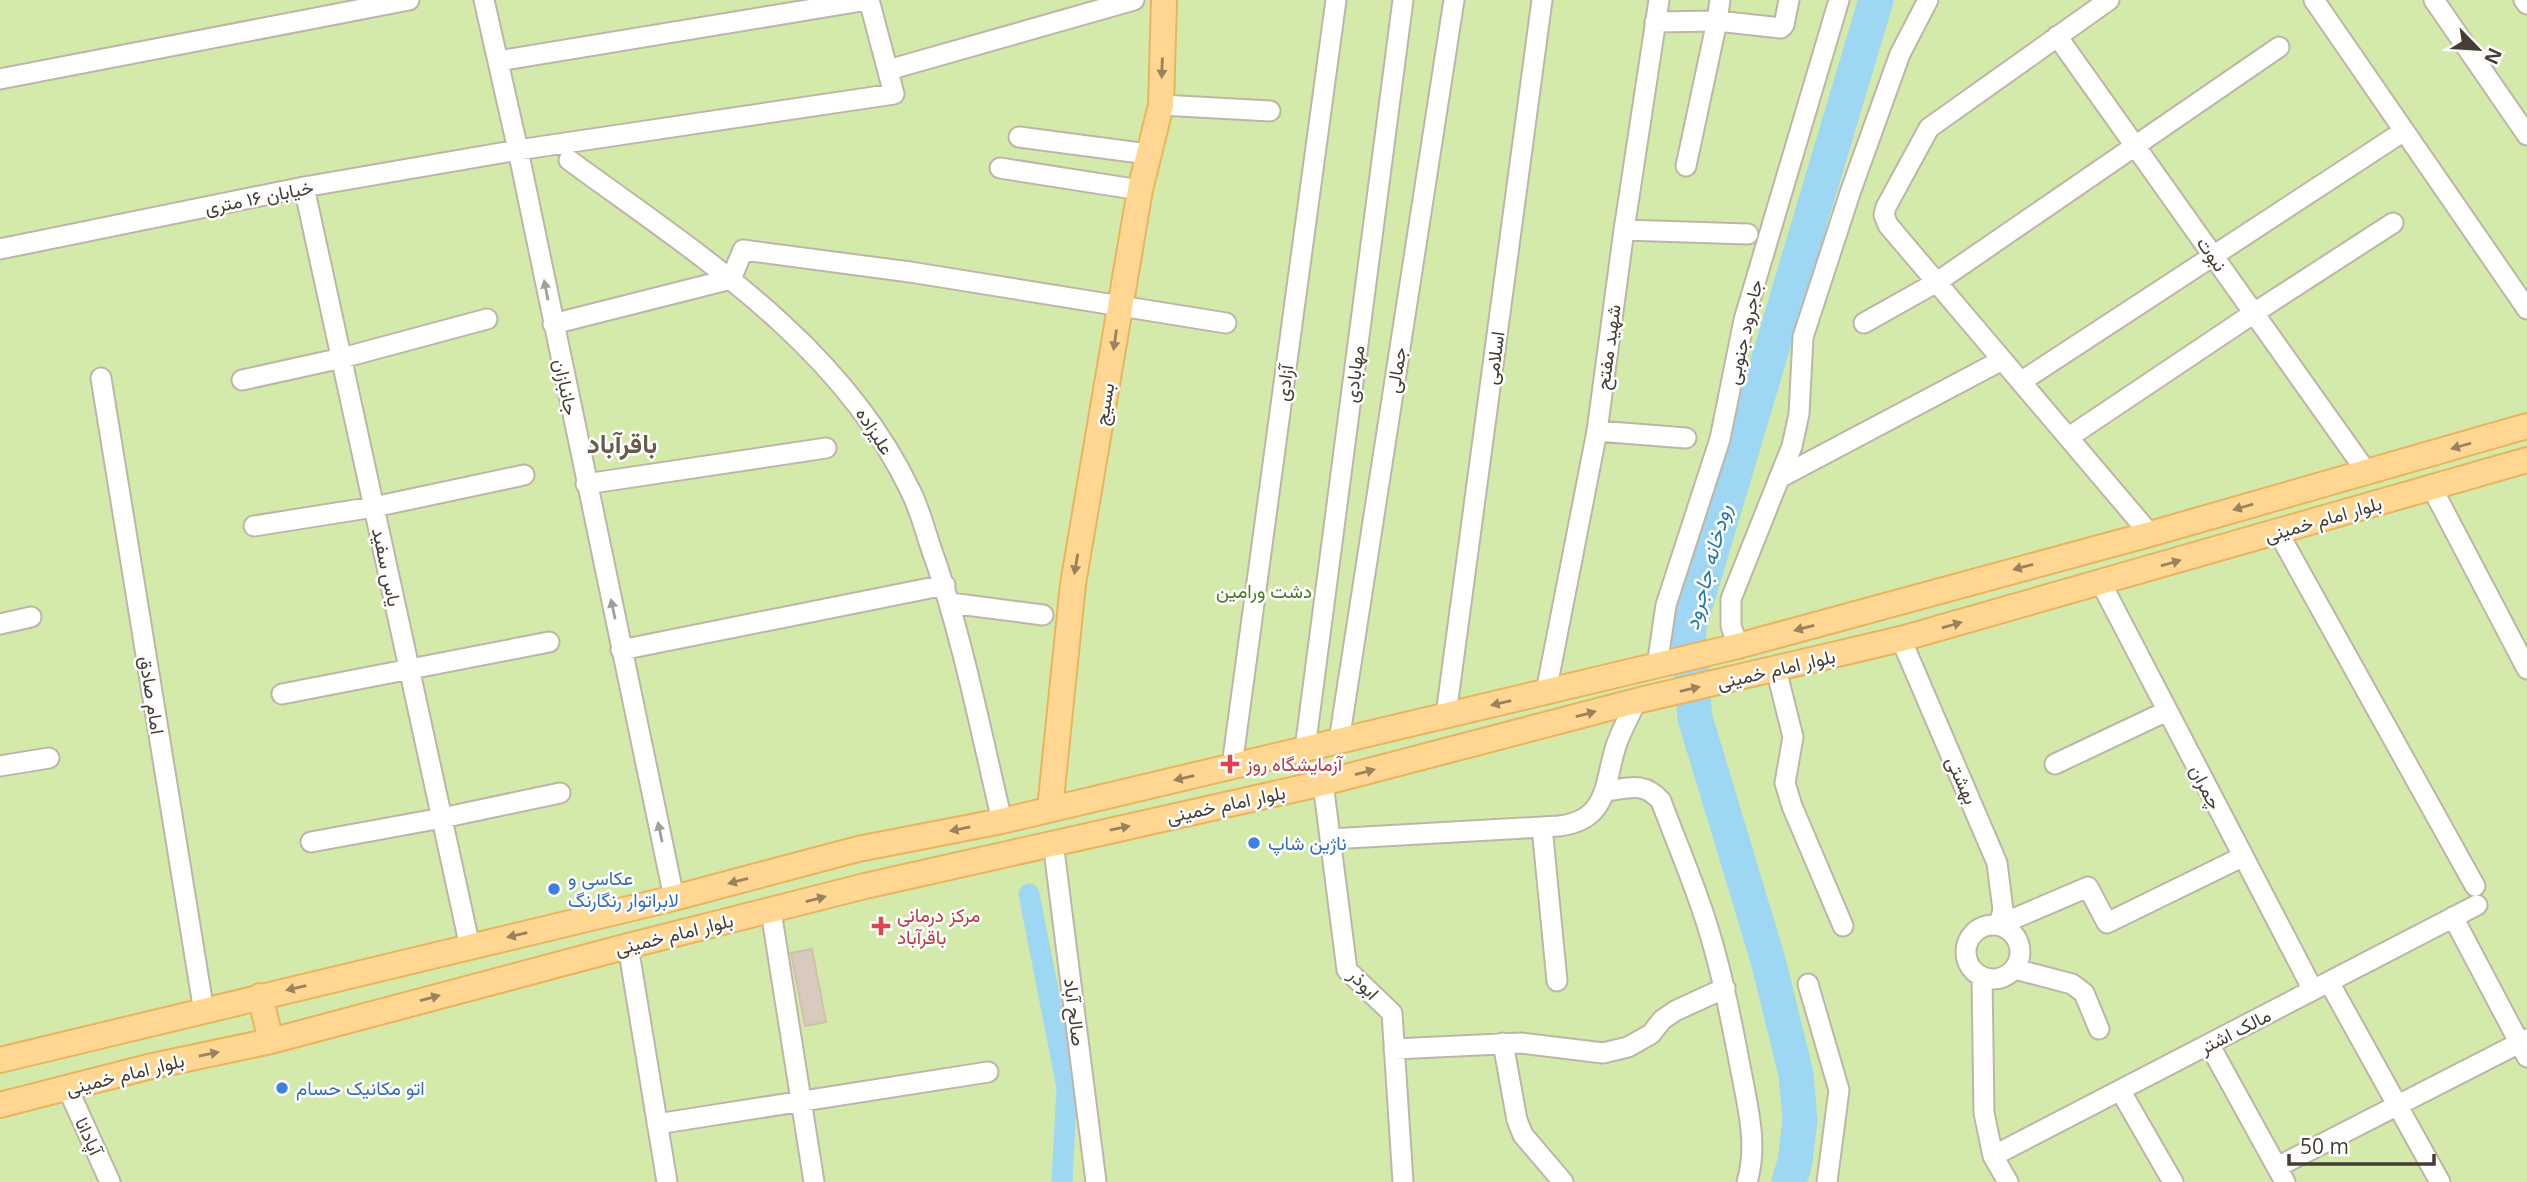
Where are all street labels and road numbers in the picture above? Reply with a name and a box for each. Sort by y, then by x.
street label: خیابان ۱۶ متری [202,174,316,220]
street label: نبوت [2191,231,2233,277]
street label: جاجرود جنوبی [1719,277,1769,387]
street label: شهید مفتح [1589,303,1628,391]
street label: اسلامی [1477,330,1511,386]
street label: مهابادی [1338,344,1370,404]
street label: جمالی [1380,345,1412,395]
street label: جانبازان [547,356,585,418]
street label: آزادی [1269,362,1300,403]
street label: بسیج [1087,381,1121,427]
street label: علیزاده [850,402,900,460]
street label: بلوار امام خمینی [2261,490,2385,548]
street label: یاس سفید [366,525,408,609]
street label: بلوار امام خمینی [1714,643,1838,695]
street label: امام صادق [133,654,171,736]
street label: بهشتی [1940,752,1984,808]
street label: چمران [2183,760,2228,814]
street label: بلوار امام خمینی [1164,779,1288,829]
street label: بلوار امام خمینی [612,907,736,961]
street label: ابوذر [1342,962,1385,1005]
street label: صالح آباد [1057,976,1092,1048]
street label: مالک اشتر [2194,1002,2275,1061]
street label: بلوار امام خمینی [63,1047,187,1101]
street label: آپادانا [68,1113,110,1161]

